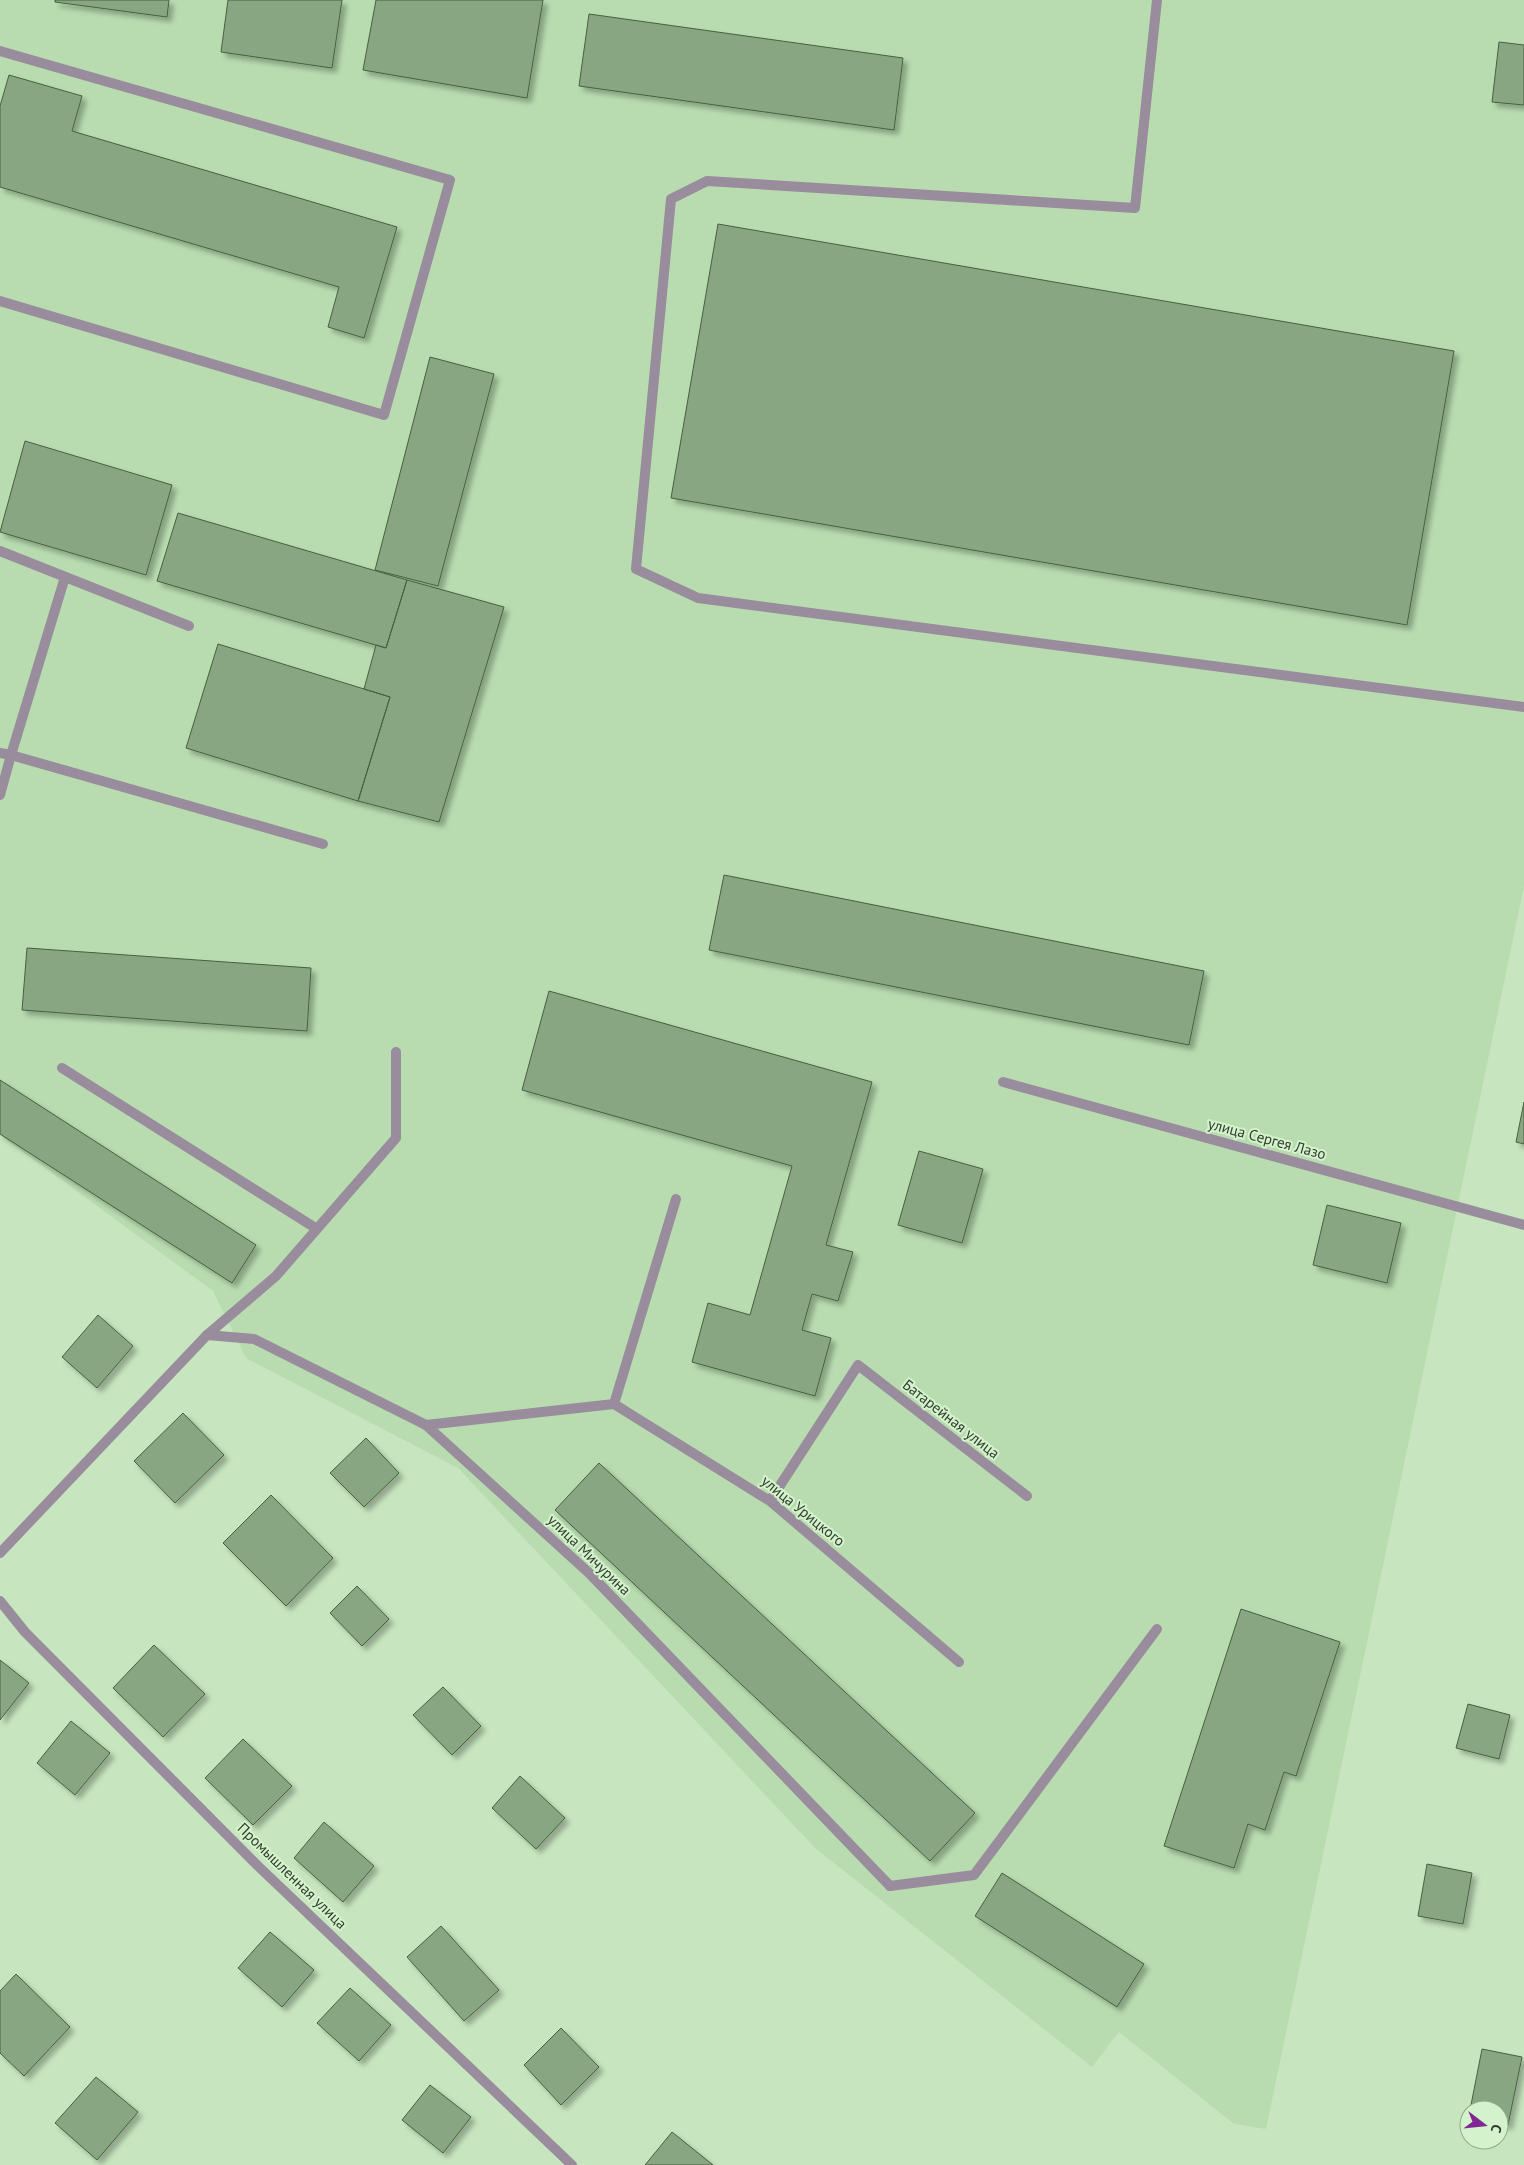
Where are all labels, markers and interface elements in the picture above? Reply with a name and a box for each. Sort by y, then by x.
street label: улица Сергея Лазо [1206,1114,1328,1163]
street label: Батарейная улица [899,1375,1004,1462]
street label: улица Урицкого [758,1471,849,1550]
street label: улица Мичурина [544,1510,635,1599]
street label: Промышленная улица [234,1819,351,1933]
north arrow [1459,2100,1509,2150]
text: С [1487,2122,1506,2135]

